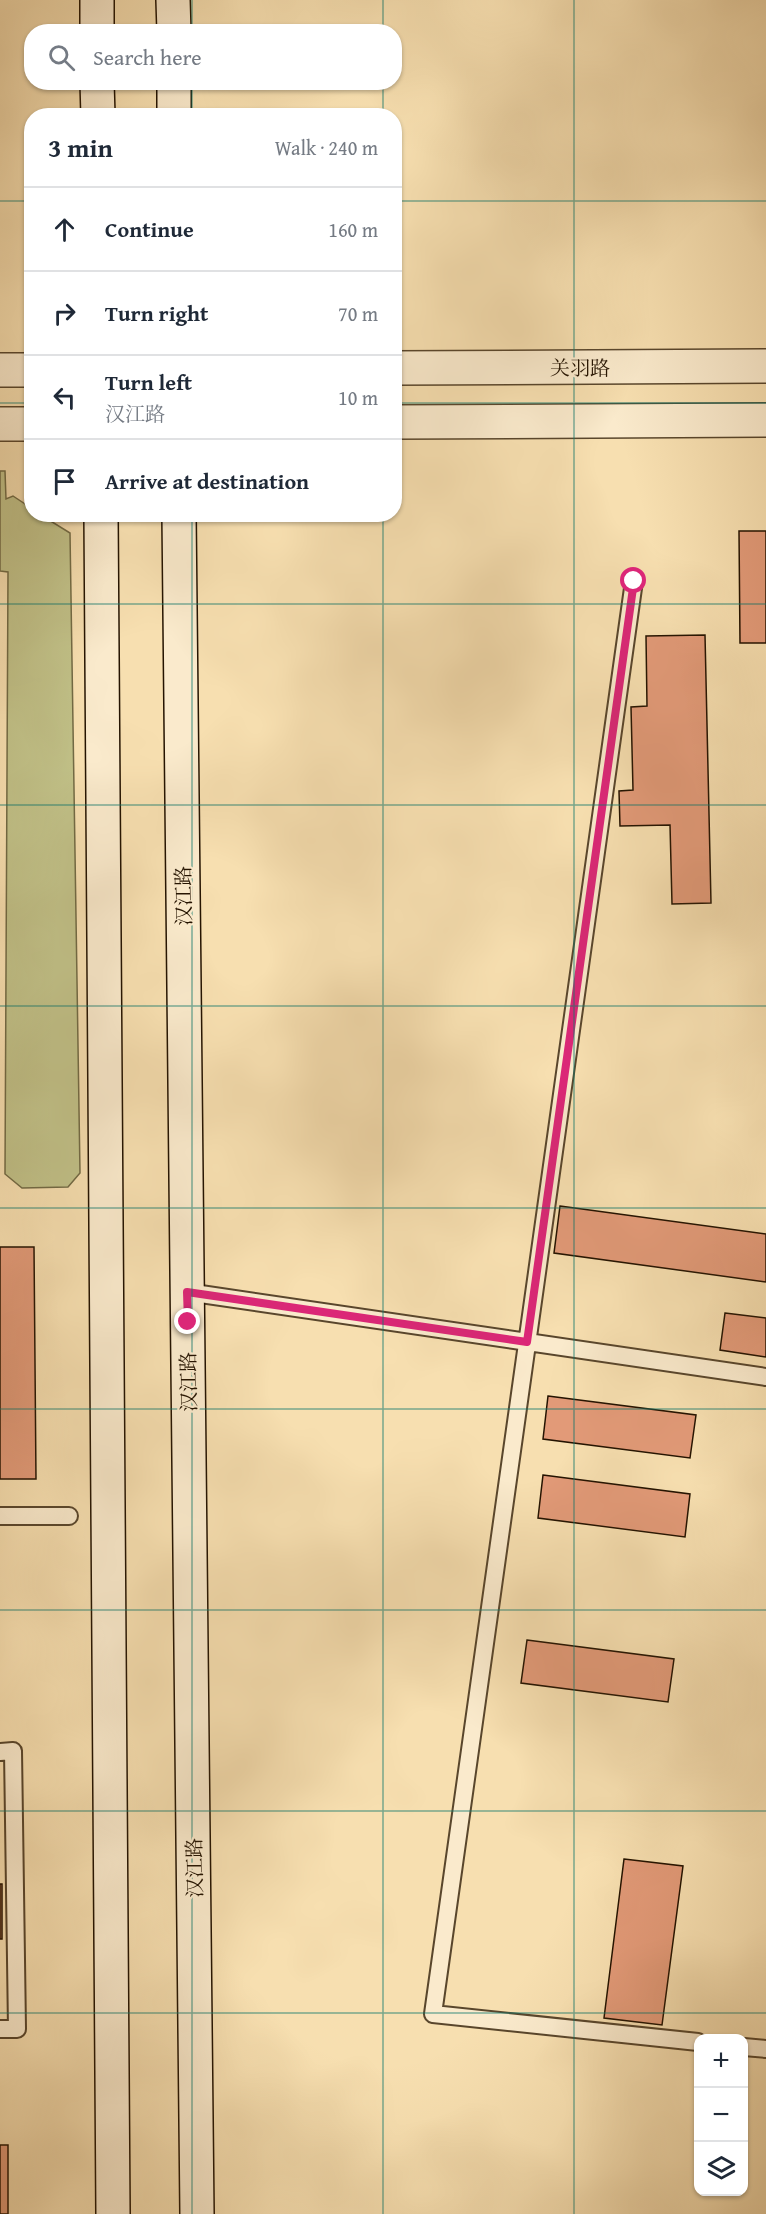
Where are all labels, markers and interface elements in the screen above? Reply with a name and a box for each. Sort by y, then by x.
search box [24,24,402,90]
icon: search [45,41,78,74]
text: Search here [93,41,202,73]
text: 3 min [48,128,113,167]
text: Walk · 240 m [275,133,378,162]
icon: ahead [48,213,81,246]
text: Continue [105,213,194,245]
text: 160 m [328,215,378,244]
icon: right [48,297,81,330]
text: Turn right [105,297,208,329]
text: 70 m [338,299,378,328]
street label: 关羽路 [550,353,610,382]
text: Turn left [105,366,192,398]
icon: left [48,381,81,414]
text: 10 m [338,383,378,412]
text: 汉江路 [105,399,165,428]
icon: arrive [48,465,81,498]
text: Arrive at destination [105,465,309,497]
route start [620,567,646,593]
street label: 汉江路 [168,866,198,926]
route end [174,1308,200,1334]
street label: 汉江路 [173,1352,203,1412]
street label: 汉江路 [179,1838,209,1898]
map controls [694,2034,748,2196]
button: + [694,2034,748,2088]
button: − [694,2088,748,2142]
button: layers [694,2142,748,2196]

